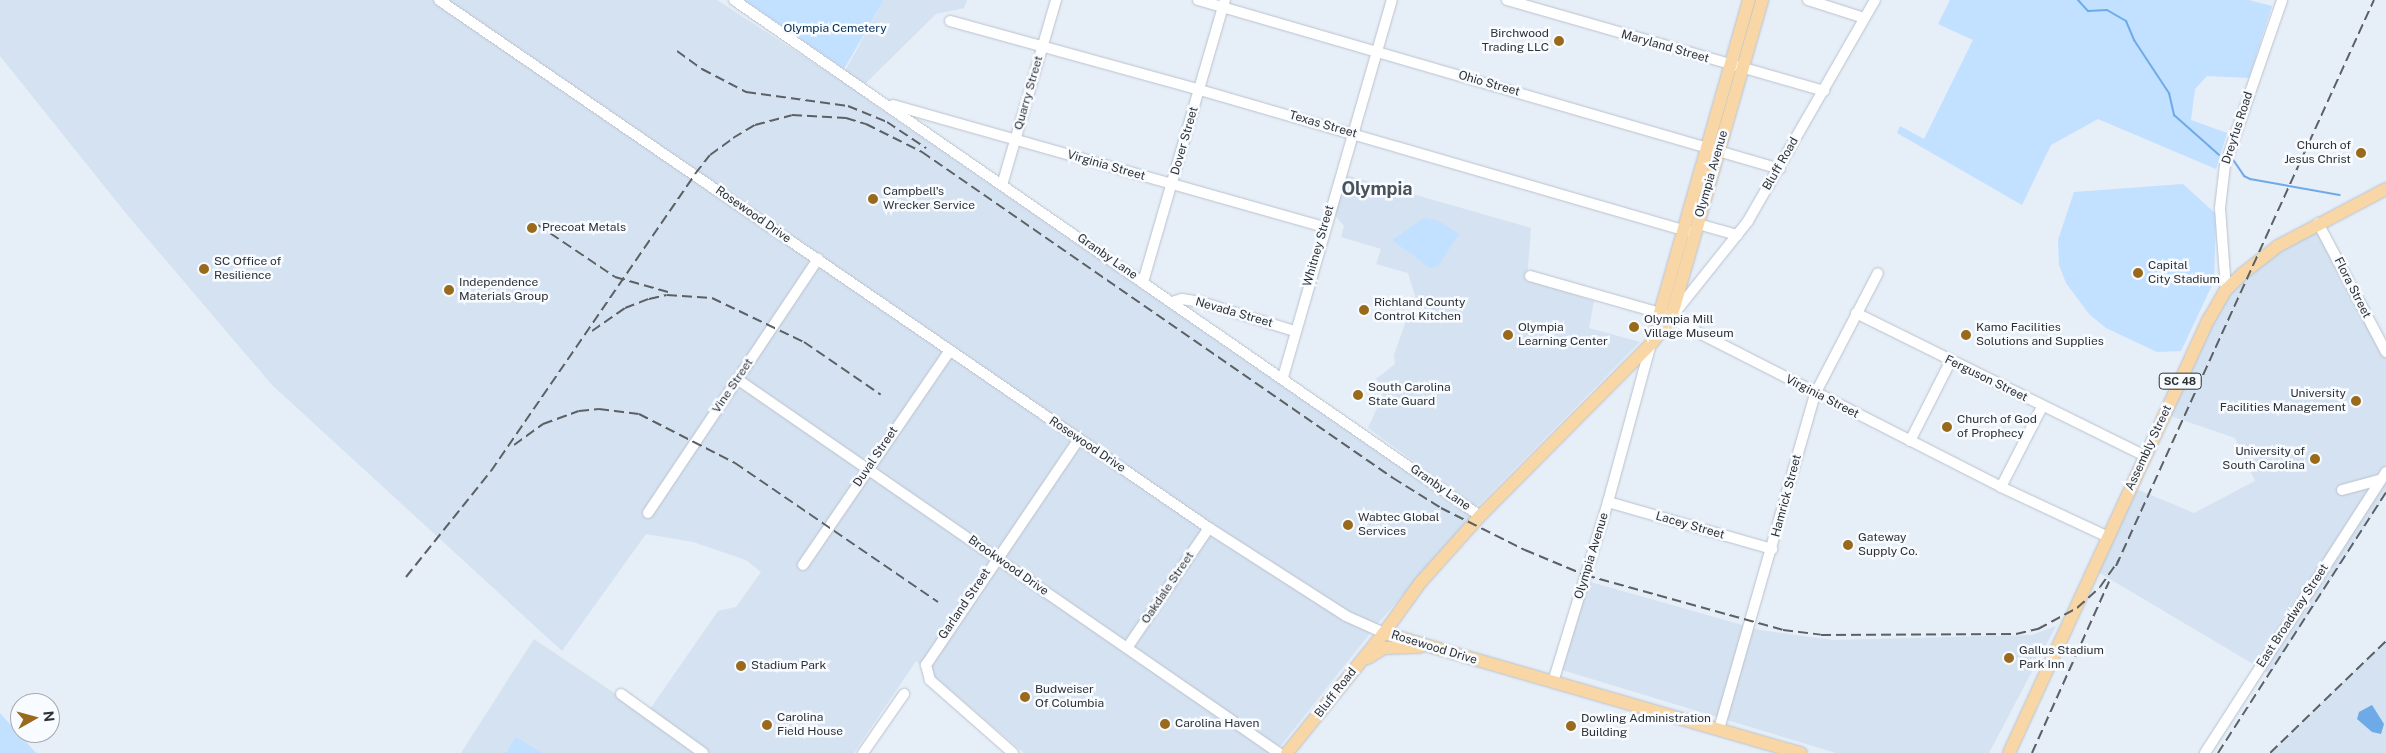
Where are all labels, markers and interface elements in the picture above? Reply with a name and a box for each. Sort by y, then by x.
park label: Olympia Cemetery [783,22,887,36]
place label: Birchwood Trading LLC [1482,27,1549,55]
street label: Maryland Street [1619,28,1711,66]
marker: Birchwood Trading LLC [1553,35,1565,47]
street label: Quarry Street [1012,54,1046,132]
street label: Ohio Street [1457,68,1521,100]
street label: Dreyfus Road [2220,90,2256,166]
street label: Dover Street [1168,105,1202,177]
street label: Texas Street [1287,108,1359,142]
street label: Olympia Avenue [1693,129,1731,219]
street label: Bluff Road [1760,135,1802,193]
place label: Church of Jesus Christ [2284,139,2351,167]
marker: Church of Jesus Christ [2355,147,2367,159]
street label: Virginia Street [1065,148,1147,184]
district label: Olympia [1341,178,1413,200]
street label: Rosewood Drive [712,184,794,246]
place label: Campbell's Wrecker Service [883,185,975,213]
marker: Campbell's Wrecker Service [867,193,879,205]
street label: Whitney Street [1300,204,1338,288]
place label: Precoat Metals [542,221,626,235]
marker: Precoat Metals [526,222,538,234]
street label: Granby Lane [1074,231,1140,283]
place label: SC Office of Resilience [214,255,281,283]
street label: Flora Street [2331,255,2373,321]
place label: Capital City Stadium [2148,259,2220,287]
marker: SC Office of Resilience [198,263,210,275]
marker: Capital City Stadium [2132,267,2144,279]
place label: Independence Materials Group [459,276,548,304]
marker: Independence Materials Group [443,284,455,296]
street label: Nevada Street [1194,295,1274,331]
place label: Richland County Control Kitchen [1374,296,1465,324]
marker: Richland County Control Kitchen [1358,304,1370,316]
place label: Olympia Mill Village Museum [1644,313,1734,341]
place label: Olympia Learning Center [1518,321,1608,349]
marker: Olympia Mill Village Museum [1628,321,1640,333]
place label: Kamo Facilities Solutions and Supplies [1976,321,2104,349]
marker: Olympia Learning Center [1502,329,1514,341]
marker: Kamo Facilities Solutions and Supplies [1960,329,1972,341]
street label: Ferguson Street [1942,353,2030,405]
street label: Vine Street [709,356,757,416]
street label: Virginia Street [1783,372,1861,422]
road number: SC 48 [2158,372,2202,390]
place label: South Carolina State Guard [1368,381,1451,409]
place label: University Facilities Management [2220,387,2346,415]
marker: South Carolina State Guard [1352,389,1364,401]
marker: University Facilities Management [2350,395,2362,407]
street label: Assembly Street [2123,403,2175,493]
place label: Church of God of Prophecy [1957,413,2037,441]
street label: Rosewood Drive [1046,414,1128,476]
marker: Church of God of Prophecy [1941,421,1953,433]
street label: Duval Street [851,424,901,490]
place label: University of South Carolina [2222,445,2305,473]
street label: Hamrick Street [1769,453,1805,539]
marker: University of South Carolina [2309,453,2321,465]
street label: Granby Lane [1407,462,1473,514]
street label: Lacey Street [1654,509,1726,543]
place label: Wabtec Global Services [1358,511,1439,539]
street label: Olympia Avenue [1572,511,1612,601]
marker: Wabtec Global Services [1342,519,1354,531]
place label: Gateway Supply Co. [1858,531,1918,559]
street label: Brookwood Drive [965,533,1051,599]
marker: Gateway Supply Co. [1842,539,1854,551]
street label: Oakdale Street [1139,549,1197,627]
street label: East Broadway Street [2254,561,2332,671]
street label: Garland Street [936,566,994,642]
street label: Rosewood Drive [1389,628,1479,668]
place label: Gallus Stadium Park Inn [2019,644,2104,672]
marker: Gallus Stadium Park Inn [2003,652,2015,664]
place label: Stadium Park [751,659,826,673]
marker: Stadium Park [735,660,747,672]
street label: Bluff Road [1312,665,1360,721]
place label: Budweiser Of Columbia [1035,683,1104,711]
marker: Budweiser Of Columbia [1019,691,1031,703]
north arrow [10,693,60,743]
text: N [40,710,58,723]
place label: Carolina Field House [777,711,843,739]
place label: Dowling Administration Building [1581,712,1711,740]
place label: Carolina Haven [1175,717,1260,731]
marker: Carolina Haven [1159,718,1171,730]
marker: Carolina Field House [761,719,773,731]
marker: Dowling Administration Building [1565,720,1577,732]

